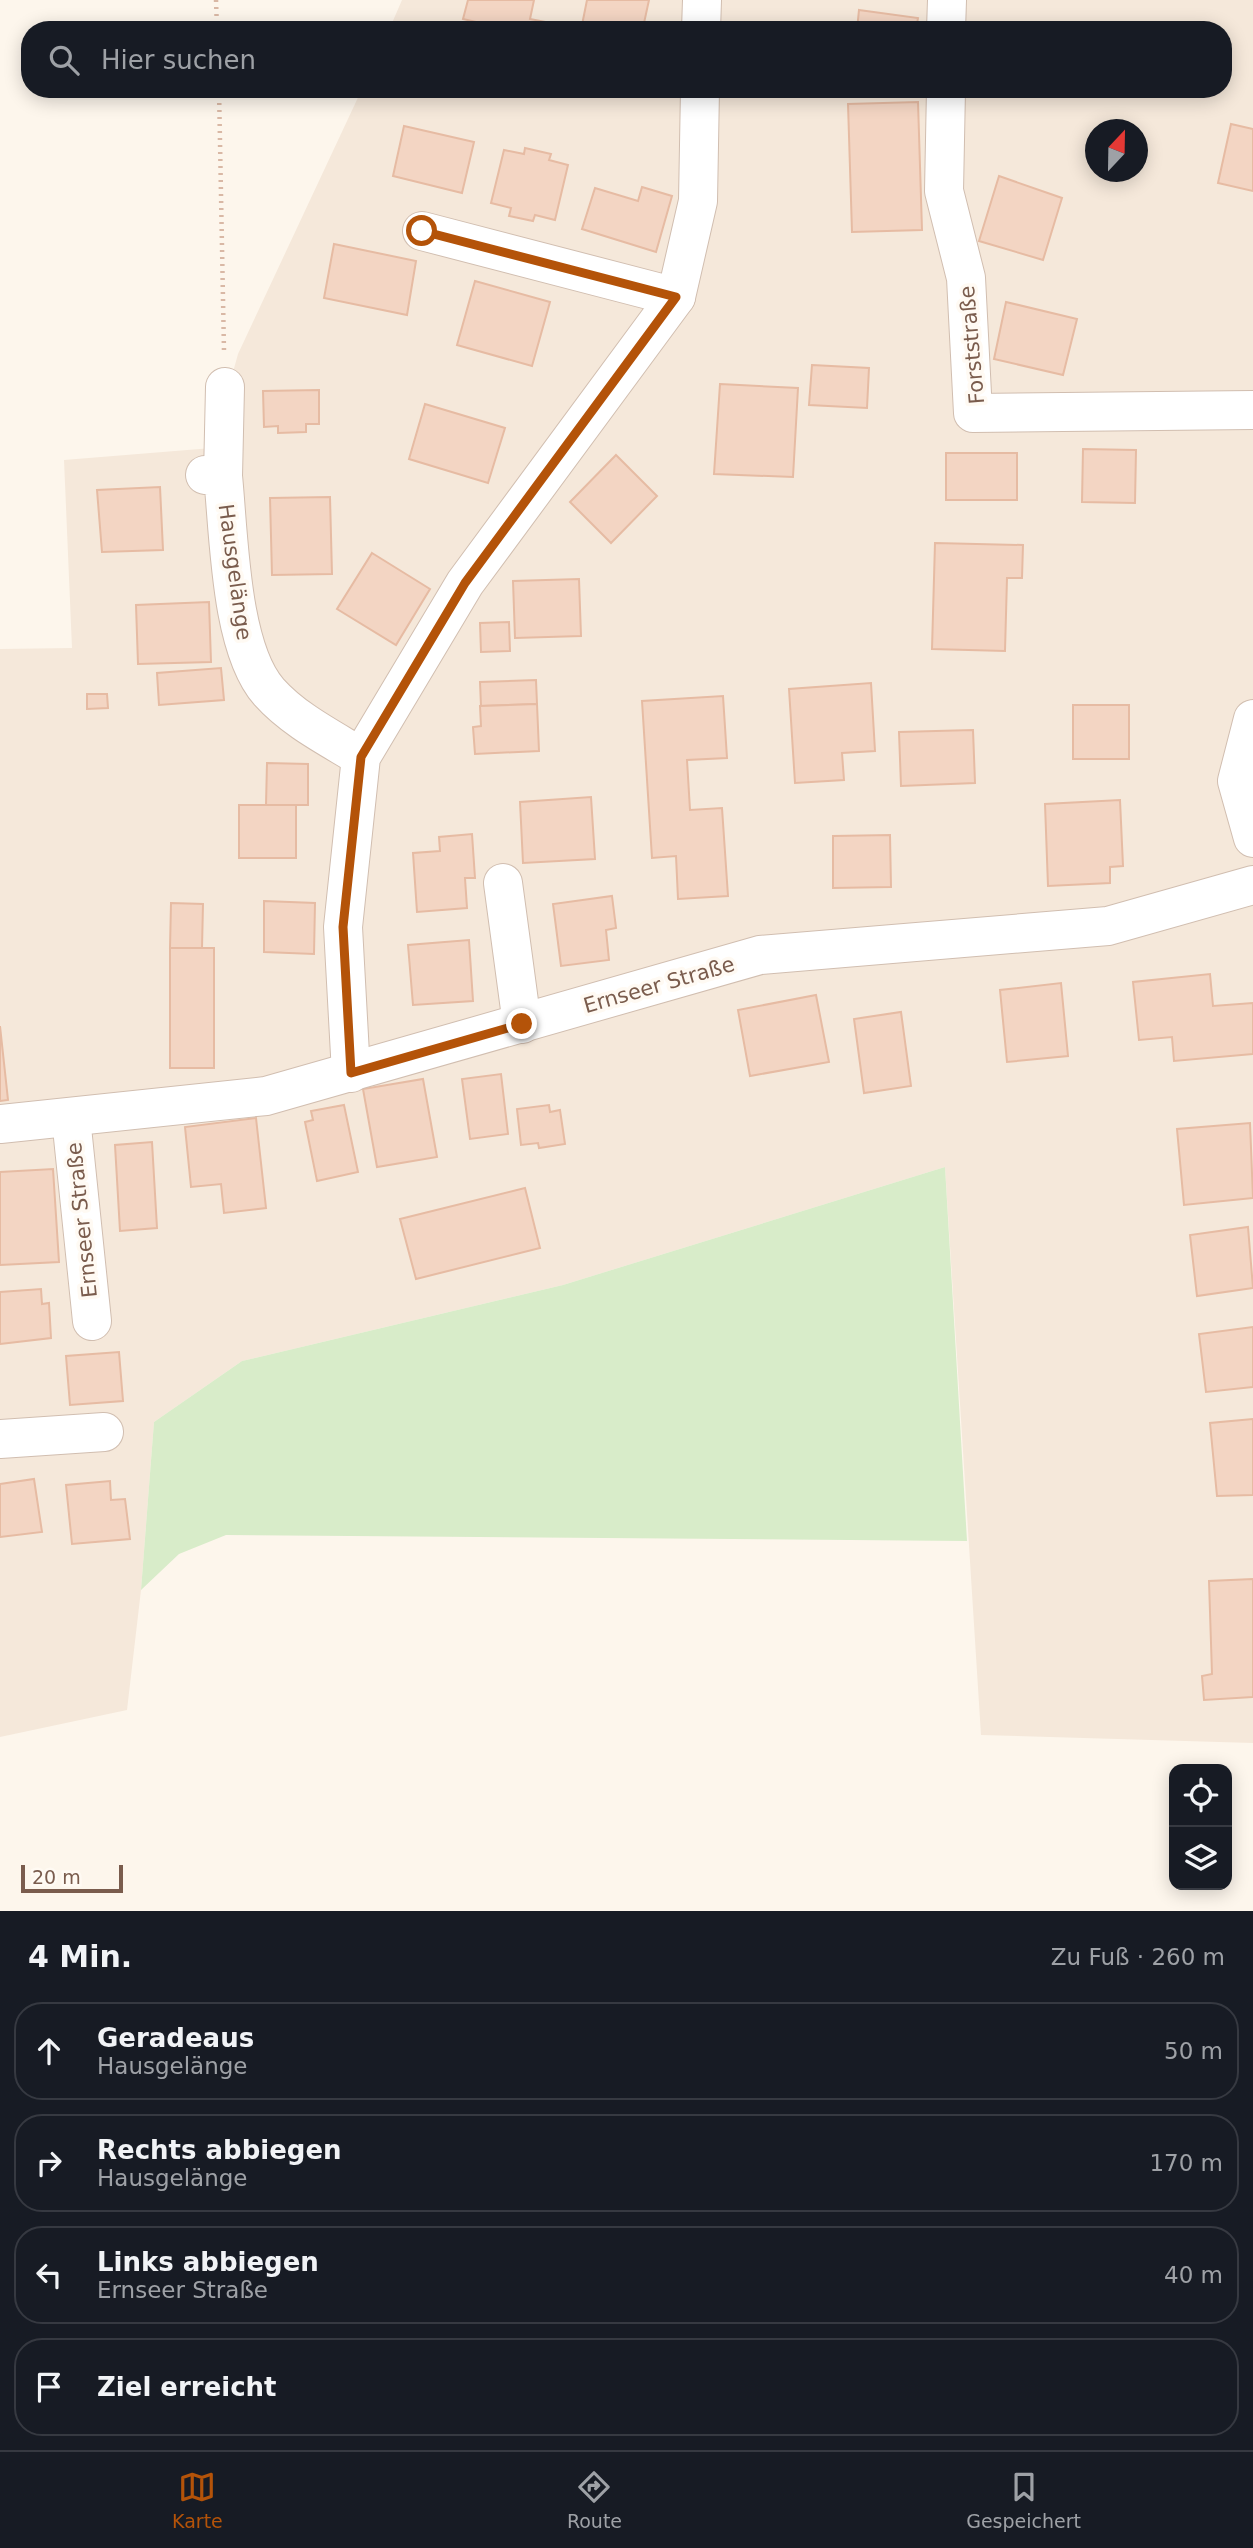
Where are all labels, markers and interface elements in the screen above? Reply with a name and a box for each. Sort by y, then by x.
search box [21,21,1232,98]
icon: search [45,41,83,79]
text: Hier suchen [101,45,256,75]
north arrow [1085,119,1148,182]
route start [406,215,437,246]
street label: Forststraße [955,285,989,405]
street label: Hausgelänge [214,502,256,642]
street label: Ernseer Straße [581,952,737,1018]
route end [506,1008,537,1039]
street label: Ernseer Straße [62,1141,102,1299]
map controls [1169,1764,1232,1890]
button: locate [1169,1764,1232,1827]
button: layers [1169,1827,1232,1890]
scale bar [21,1862,122,1894]
text: 20 m [32,1866,81,1888]
text: 4 Min. [28,1939,132,1974]
text: Zu Fuß · 260 m [1051,1944,1225,1970]
text: Geradeaus [97,2023,254,2053]
icon: ahead [30,2032,68,2070]
text: 50 m [1164,2038,1223,2064]
text: Hausgelänge [97,2053,248,2079]
text: Rechts abbiegen [97,2135,342,2165]
icon: right [30,2144,68,2182]
text: 170 m [1149,2150,1223,2176]
text: Hausgelänge [97,2165,248,2191]
text: Links abbiegen [97,2247,319,2277]
icon: left [30,2256,68,2294]
text: 40 m [1164,2262,1223,2288]
text: Ernseer Straße [97,2277,268,2303]
icon: arrive [30,2368,68,2406]
text: Ziel erreicht [97,2372,277,2402]
tab: Karte [172,2468,223,2532]
tab: Route [567,2468,622,2532]
tab: Gespeichert [966,2468,1081,2532]

